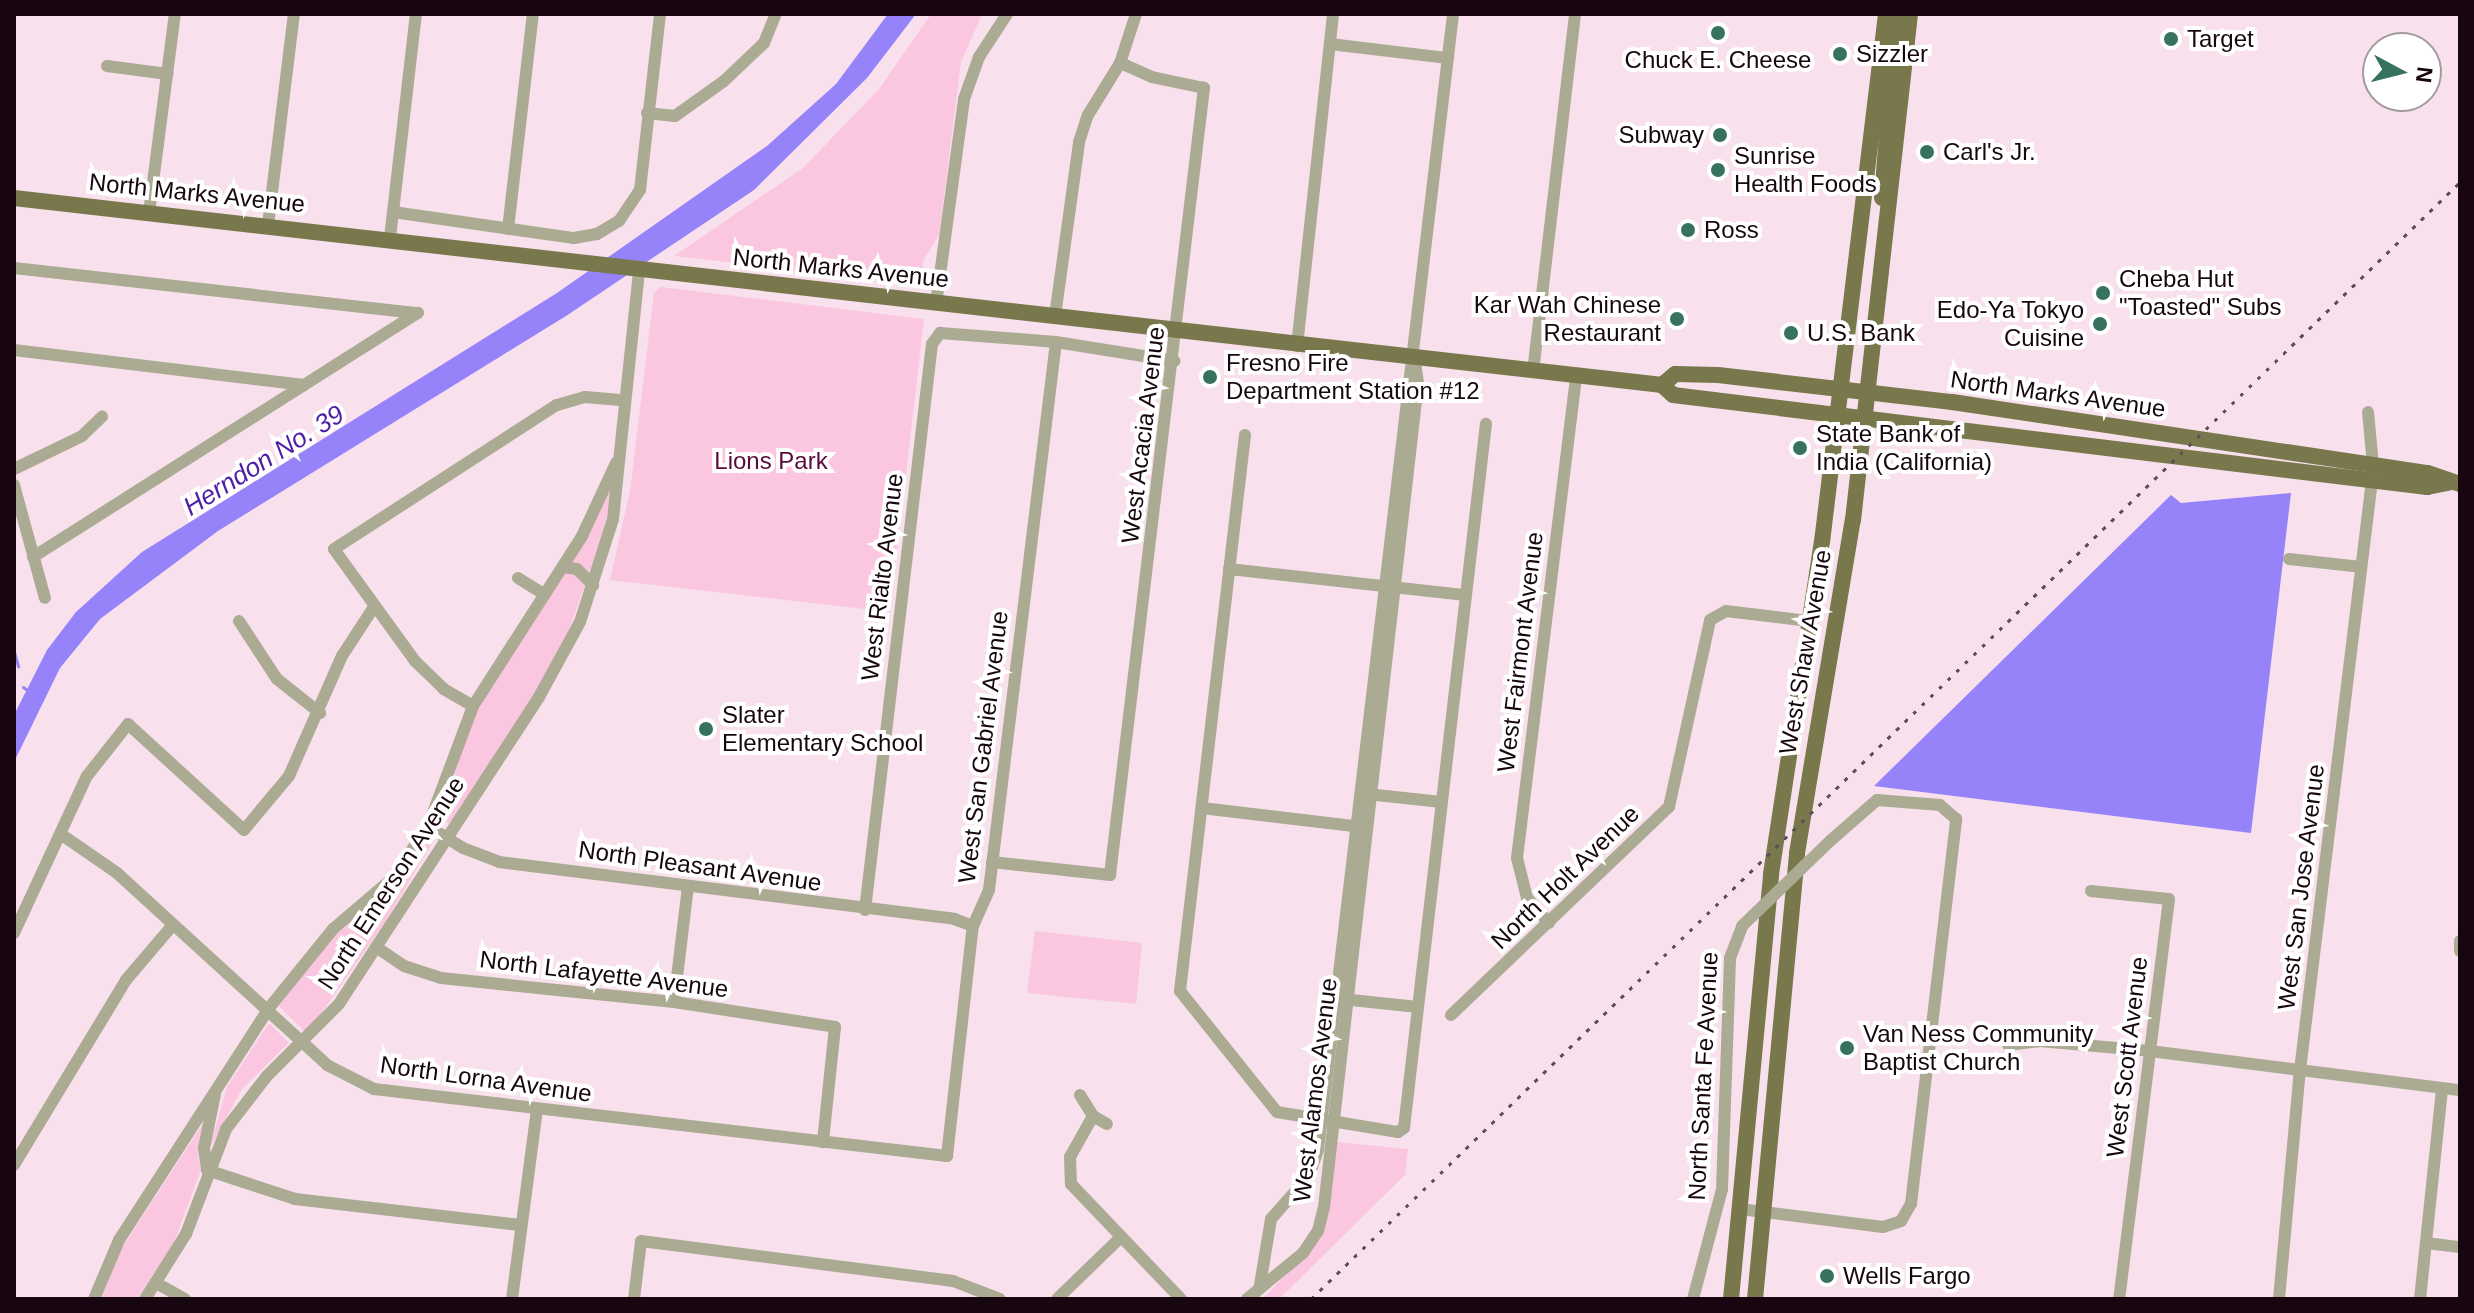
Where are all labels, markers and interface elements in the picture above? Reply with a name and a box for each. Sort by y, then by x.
marker: Chuck E. Cheese [1709,24,1727,42]
place label: Target [2187,25,2254,53]
marker: Target [2162,30,2180,48]
north arrow [2362,32,2442,112]
place label: Sizzler [1856,40,1928,68]
marker: Sizzler [1831,45,1849,63]
place label: Chuck E. Cheese [1625,46,1811,74]
text: N [2411,65,2438,84]
place label: Subway [1619,121,1704,149]
marker: Subway [1711,126,1729,144]
place label: Carl's Jr. [1943,138,2036,166]
place label: Sunrise Health Foods [1734,142,1877,198]
marker: Carl's Jr. [1918,143,1936,161]
marker: Sunrise Health Foods [1709,161,1727,179]
street label: North Marks Avenue [87,167,307,219]
place label: Ross [1704,216,1759,244]
marker: Ross [1679,221,1697,239]
street label: North Marks Avenue [731,242,951,294]
place label: Cheba Hut "Toasted" Subs [2119,265,2281,321]
marker: Cheba Hut "Toasted" Subs [2094,284,2112,302]
place label: Kar Wah Chinese Restaurant [1474,291,1661,347]
place label: Edo-Ya Tokyo Cuisine [1936,296,2084,352]
marker: Kar Wah Chinese Restaurant [1668,310,1686,328]
marker: Edo-Ya Tokyo Cuisine [2091,315,2109,333]
place label: U.S. Bank [1807,319,1915,347]
street label: West Acacia Avenue [1115,324,1171,546]
marker: U.S. Bank [1782,324,1800,342]
place label: Fresno Fire Department Station #12 [1226,349,1479,405]
street label: North Marks Avenue [1948,365,2168,423]
marker: Fresno Fire Department Station #12 [1201,368,1219,386]
water label: Herndon No. 39 [178,399,350,523]
place label: State Bank of India (California) [1816,420,1992,476]
marker: State Bank of India (California) [1791,439,1809,457]
park label: Lions Park [714,447,828,475]
street label: West Rialto Avenue [855,471,909,683]
street label: West Fairmont Avenue [1491,530,1549,774]
street label: West Shaw Avenue [1773,547,1837,757]
street label: West San Gabriel Avenue [952,609,1014,885]
place label: Slater Elementary School [722,701,923,757]
marker: Slater Elementary School [697,720,715,738]
street label: West San Jose Avenue [2272,762,2330,1012]
street label: North Emerson Avenue [311,771,471,995]
street label: North Holt Avenue [1485,799,1645,955]
street label: North Pleasant Avenue [576,835,824,897]
street label: North Lafayette Avenue [477,944,731,1004]
street label: North Santa Fe Avenue [1682,950,1724,1202]
street label: West Scott Avenue [2100,954,2154,1160]
street label: West Alamos Avenue [1287,975,1343,1205]
place label: Van Ness Community Baptist Church [1863,1020,2093,1076]
marker: Van Ness Community Baptist Church [1838,1039,1856,1057]
street label: North Lorna Avenue [378,1050,594,1108]
place label: Wells Fargo [1843,1262,1971,1290]
marker: Wells Fargo [1818,1267,1836,1285]

